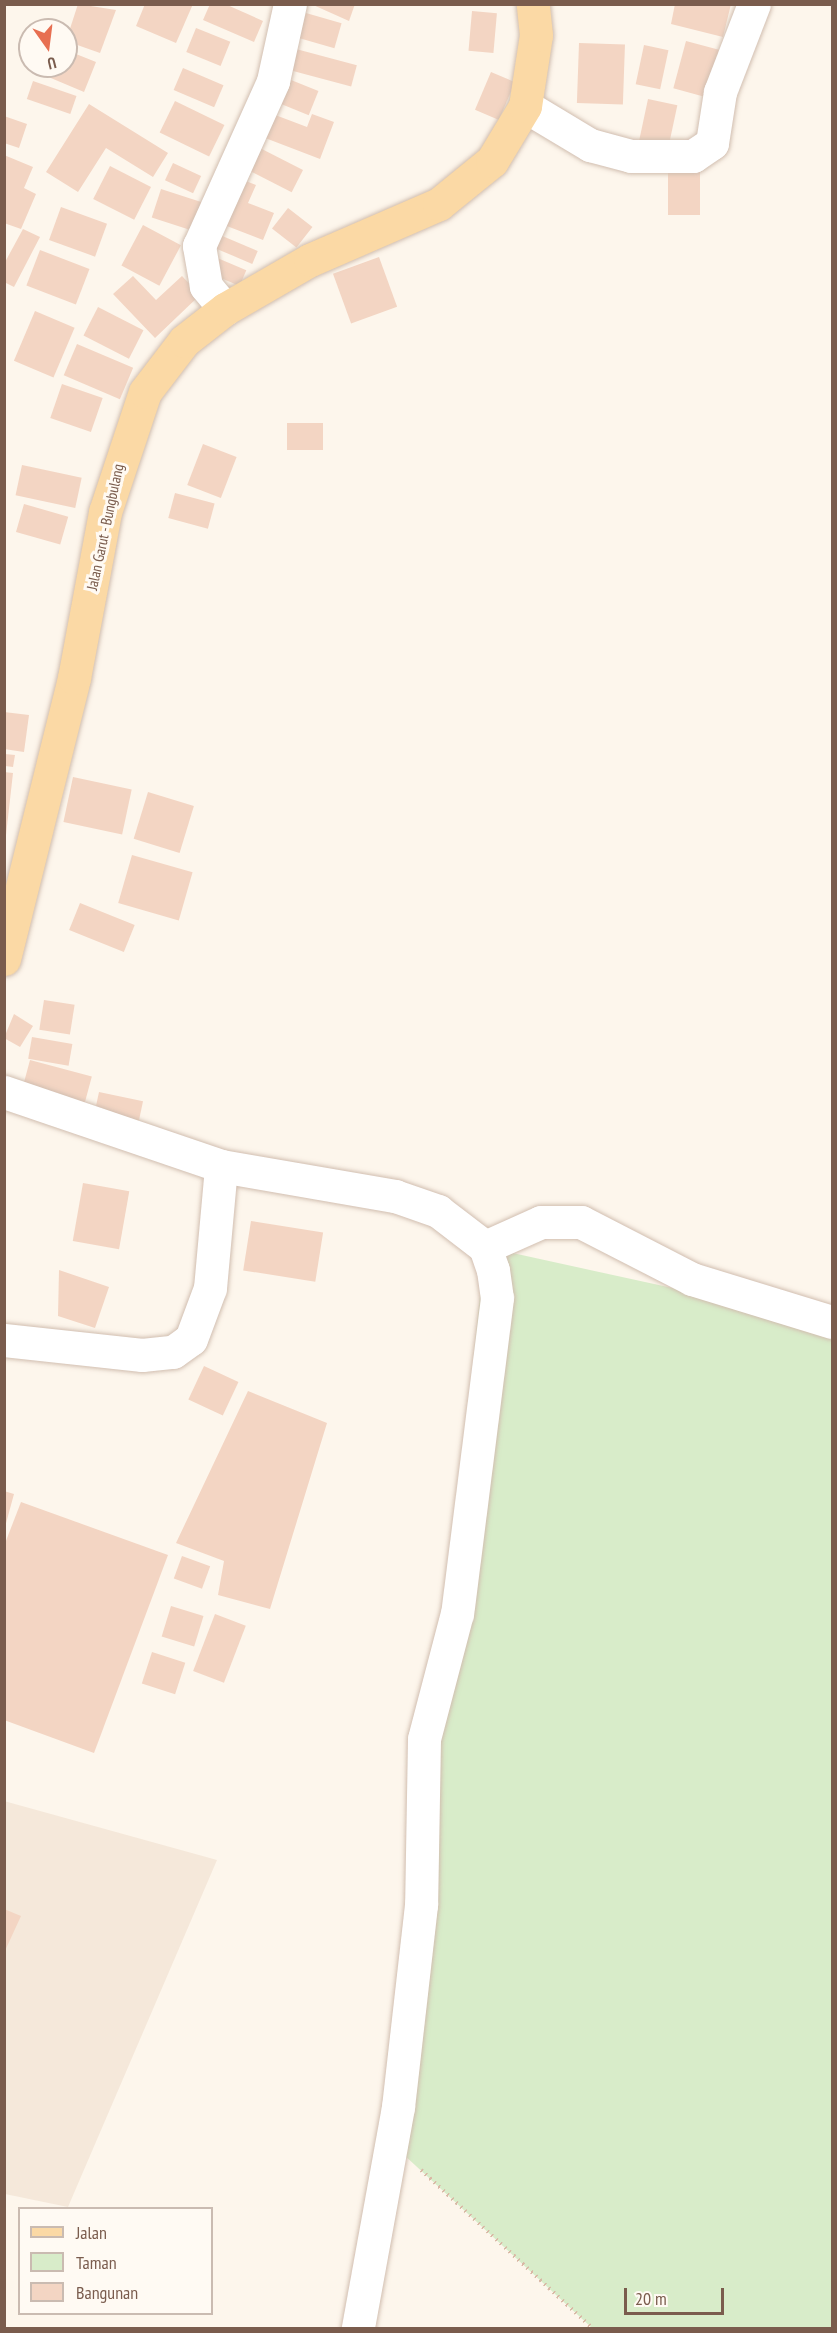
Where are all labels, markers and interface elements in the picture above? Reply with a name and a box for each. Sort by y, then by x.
north arrow [18,18,78,78]
text: U [45,53,58,74]
street label: Jalan Garut - Bungbulang [83,462,127,592]
legend [18,2207,213,2315]
text: Jalan [76,2221,107,2244]
text: Taman [76,2251,117,2274]
scale bar [627,2276,728,2314]
text: Bangunan [76,2281,138,2304]
text: 20 m [635,2287,667,2310]

